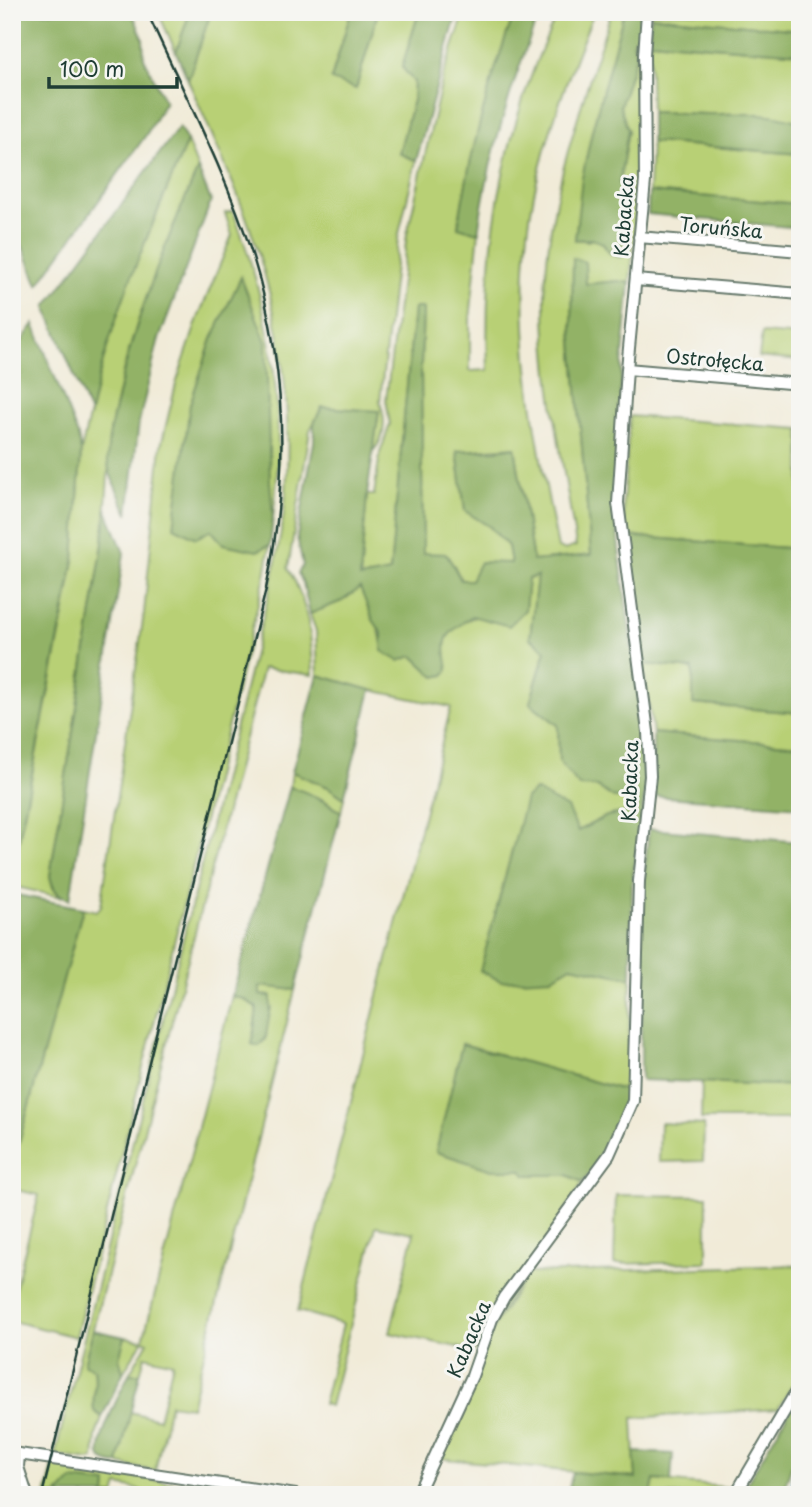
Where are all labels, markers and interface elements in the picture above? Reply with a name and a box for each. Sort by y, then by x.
scale bar [49,46,177,90]
text: 100 m [60,52,124,84]
street label: Kabacka [606,174,640,258]
street label: Toruńska [678,209,764,245]
street label: Ostrołęcka [665,341,765,377]
street label: Kabacka [614,740,644,822]
street label: Kabacka [439,1296,497,1382]

